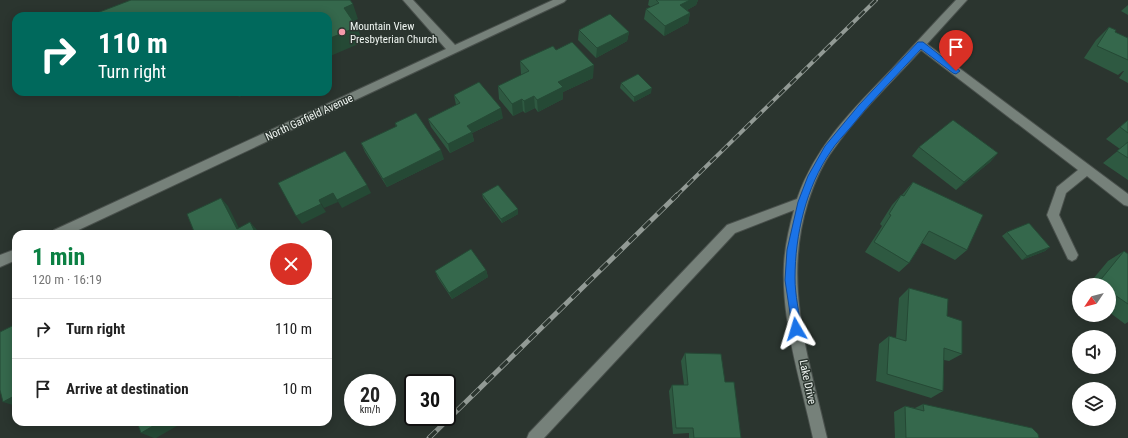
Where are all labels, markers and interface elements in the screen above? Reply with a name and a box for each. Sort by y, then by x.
place label: Mountain View Presbyterian Church [350,20,437,46]
text: 110 m [98,27,168,60]
marker: Mountain View Presbyterian Church [337,27,347,37]
icon: right [32,28,84,80]
pin [939,30,973,71]
icon: arrive [945,36,967,58]
text: Turn right [98,61,166,82]
street label: North Garfield Avenue [263,92,355,143]
text: 1 min [32,243,85,271]
button: close [270,243,312,285]
text: 120 m · 16:19 [32,272,102,287]
north arrow [1072,278,1116,322]
map controls [1072,278,1116,426]
position arrow [775,308,817,350]
icon: right [32,318,54,340]
text: Turn right [66,320,125,338]
text: 110 m [275,320,312,338]
button: sound [1072,330,1116,374]
street label: Lake Drive [796,359,819,405]
speed limit sign: 30 [404,374,456,426]
icon: arrive [32,378,54,400]
text: Arrive at destination [66,380,189,398]
text: 10 m [282,380,312,398]
button: layers [1072,382,1116,426]
text: 20 [360,383,380,407]
text: km/h [360,404,380,415]

